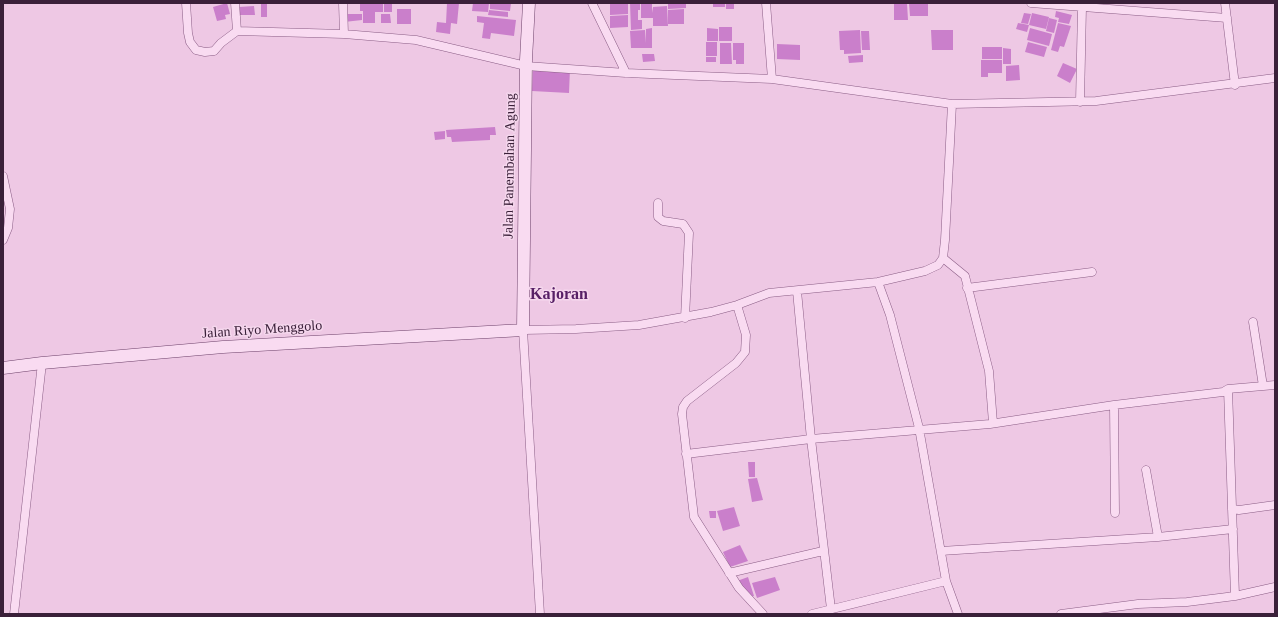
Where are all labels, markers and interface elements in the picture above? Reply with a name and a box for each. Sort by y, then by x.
street label: Jalan Panembahan Agung [500,93,520,239]
district label: Kajoran [530,285,588,305]
street label: Jalan Riyo Menggolo [201,317,323,343]

